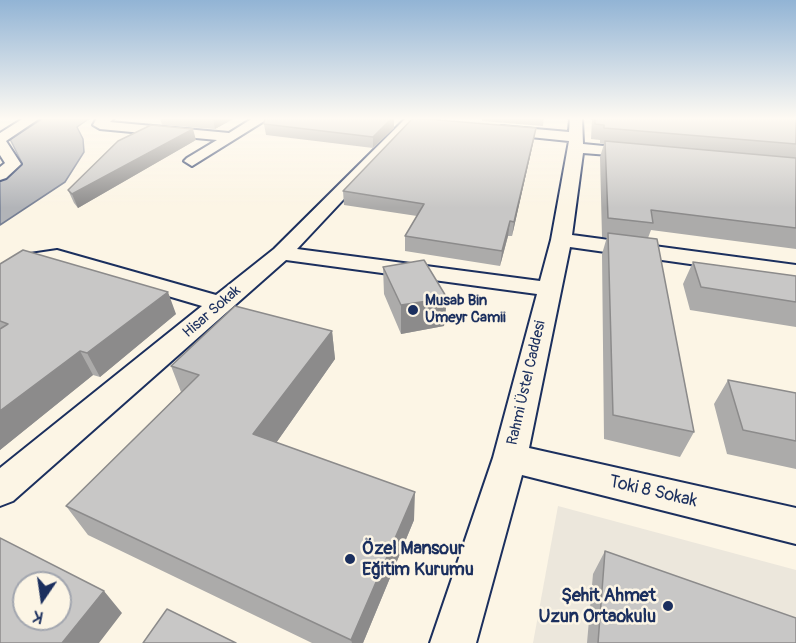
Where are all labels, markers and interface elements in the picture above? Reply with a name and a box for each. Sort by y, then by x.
street label: Hisar Sokak [179,282,245,342]
place label: Musab Bin Umeyr Camii [425,292,506,327]
marker: Musab Bin Umeyr Camii [406,303,420,317]
street label: Rahmi Üstel Caddesi [504,319,550,447]
street label: Toki 8 Sokak [607,471,699,513]
place label: Özel Mansour Eğitim Kurumu [362,538,474,580]
marker: Özel Mansour Eğitim Kurumu [343,552,357,566]
north arrow [12,571,72,631]
place label: Şehit Ahmet Uzun Ortaokulu [539,585,656,628]
marker: Şehit Ahmet Uzun Ortaokulu [661,599,675,613]
text: K [31,606,45,627]

